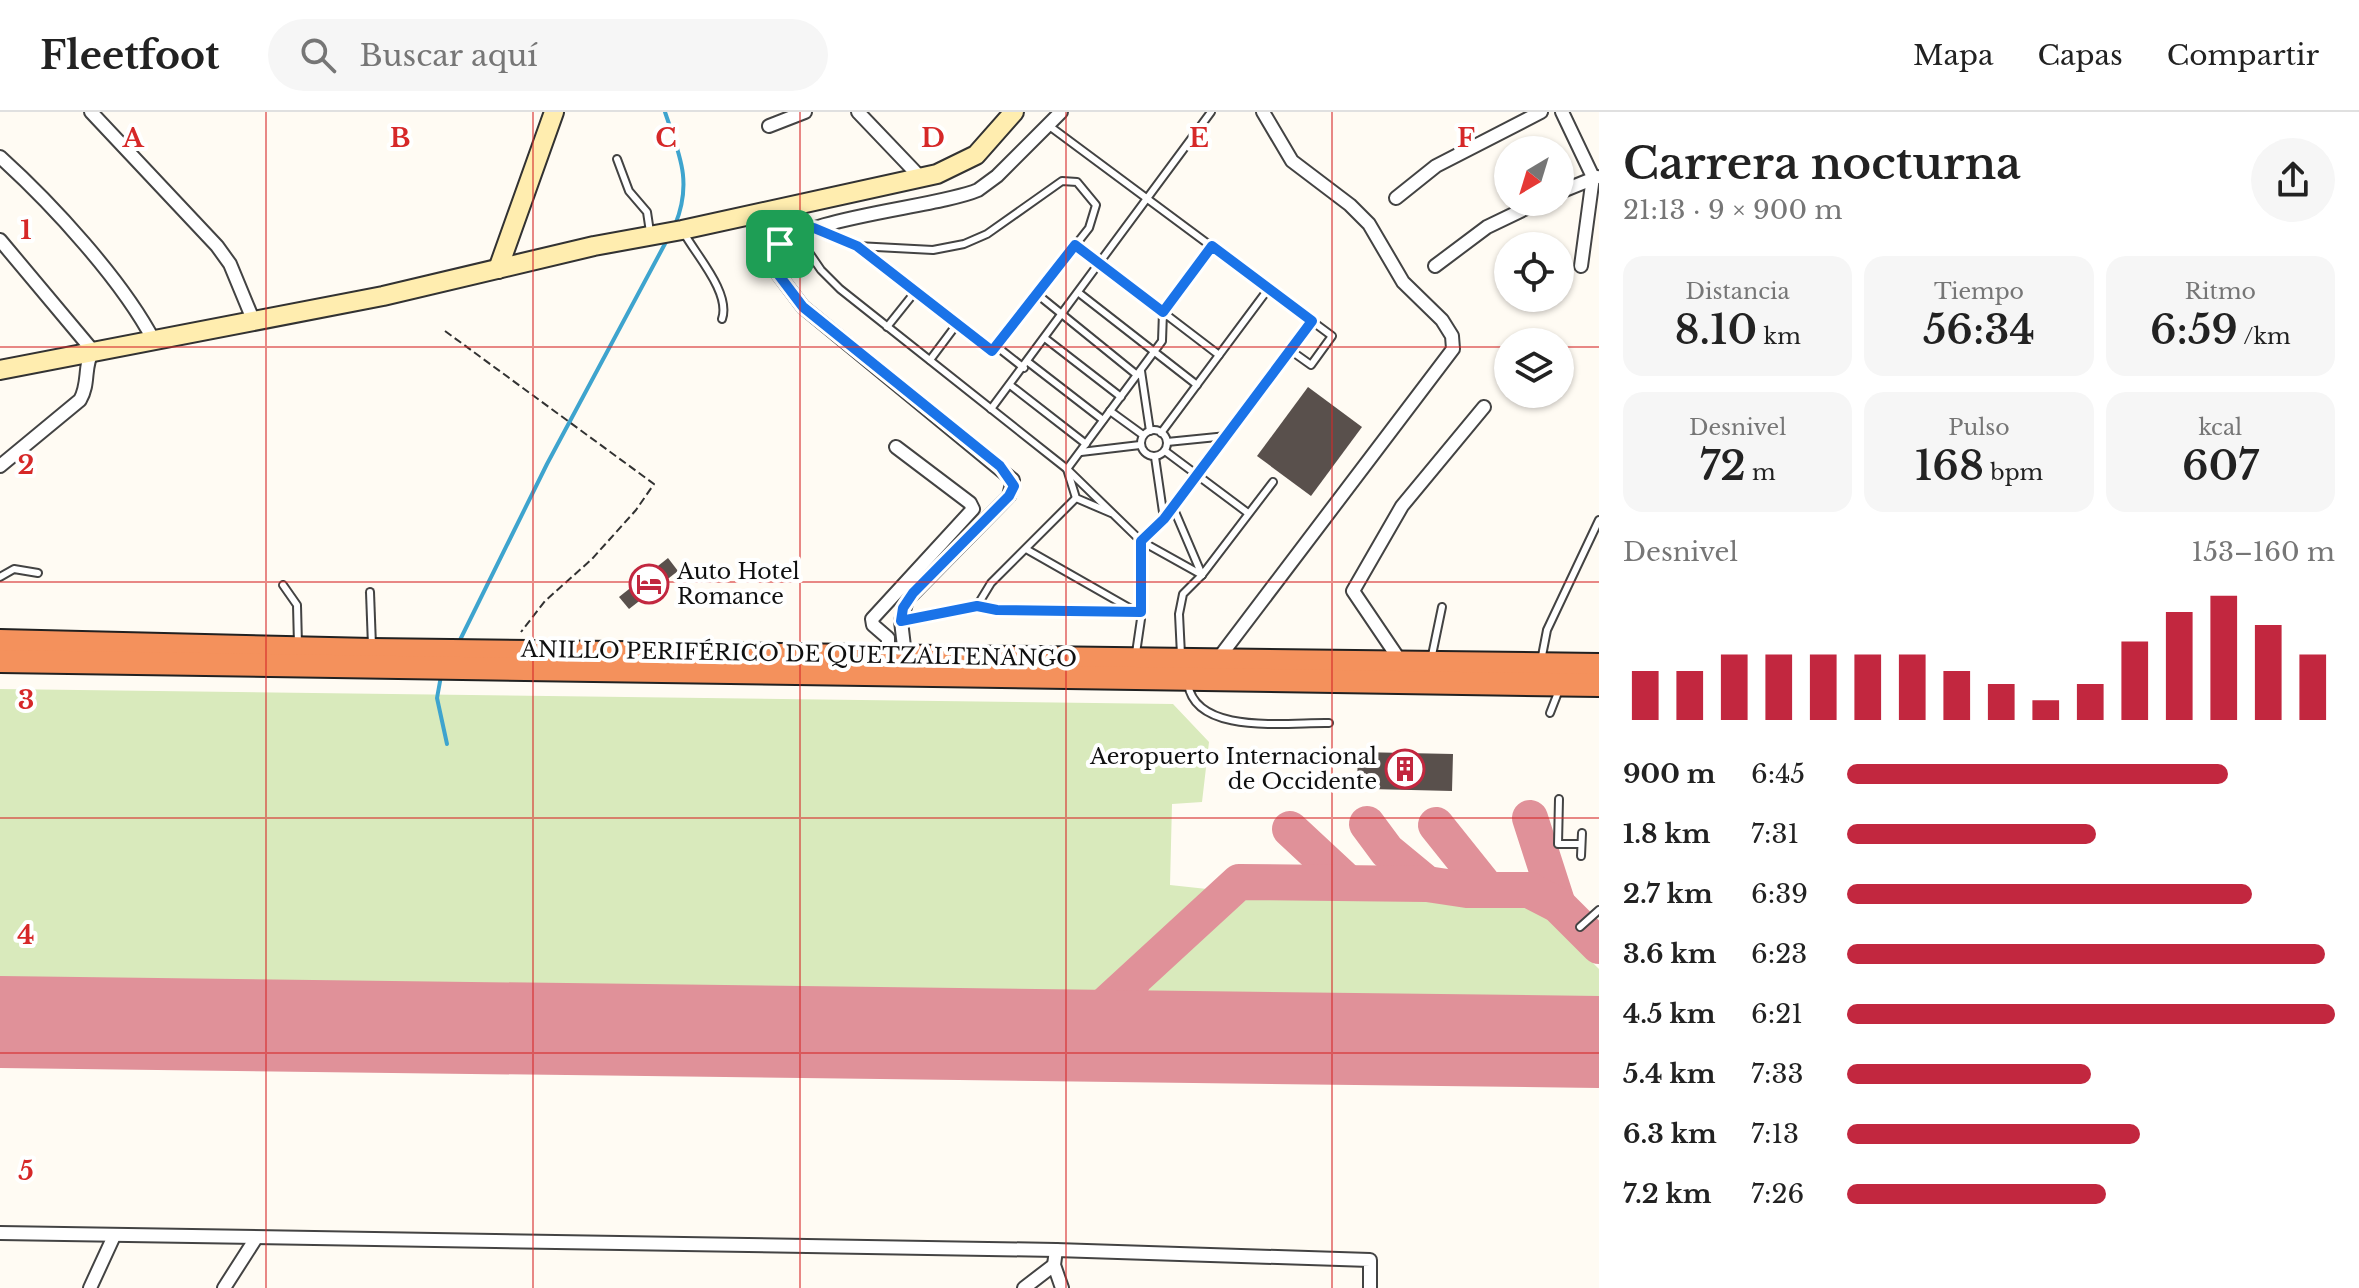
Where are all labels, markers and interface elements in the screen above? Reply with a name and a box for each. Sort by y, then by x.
search box [268,19,828,91]
text: Fleetfoot [40,32,220,79]
icon: search [296,33,340,77]
text: Buscar aquí [360,37,538,74]
text: Mapa [1913,38,1994,73]
text: Capas [2038,38,2123,73]
text: Compartir [2167,38,2319,73]
text: A [121,122,144,154]
text: B [390,122,410,154]
text: C [655,122,677,154]
text: D [921,122,945,154]
text: E [1189,122,1209,154]
text: F [1457,122,1475,154]
north arrow [1494,136,1574,216]
map controls [1494,136,1574,408]
text: Carrera nocturna [1623,136,2021,191]
button: share [2251,138,2335,222]
text: 21:13 · 9 × 900 m [1623,194,1842,226]
pin [746,210,814,278]
text: 1 [20,214,32,246]
icon: arrive [758,222,802,266]
button: locate [1494,232,1574,312]
text: Distancia [1686,278,1790,305]
text: Tiempo [1934,278,2024,305]
text: Ritmo [2185,278,2256,305]
text: 8.10 [1675,305,1757,355]
text: 56:34 [1923,305,2035,355]
text: 6:59 [2150,305,2238,355]
text: km [1757,323,1801,350]
text: /km [2238,323,2291,350]
button: layers [1494,328,1574,408]
text: Desnivel [1689,414,1786,441]
text: Pulso [1948,414,2010,441]
text: kcal [2198,414,2242,441]
text: 72 [1700,441,1746,491]
text: 168 [1915,441,1984,491]
text: 607 [2182,441,2259,491]
text: 2 [18,449,34,481]
text: m [1746,459,1776,486]
text: bpm [1984,459,2043,486]
text: Desnivel [1623,536,1738,568]
text: 153–160 m [2192,536,2335,568]
place label: Auto Hotel Romance [676,558,800,610]
hotel icon: Auto Hotel Romance [628,563,670,605]
street label: ANILLO PERIFÉRICO DE QUETZALTENANGO [520,635,1077,672]
text: 3 [18,684,34,716]
place label: Aeropuerto Internacional de Occidente [1089,743,1377,795]
building icon: Aeropuerto Internacional de Occidente [1384,748,1426,790]
text: 900 m [1623,758,1715,790]
text: 6:45 [1751,758,1805,790]
text: 1.8 km [1623,818,1711,850]
text: 7:31 [1751,818,1799,850]
text: 2.7 km [1623,878,1713,910]
text: 6:39 [1751,878,1808,910]
text: 4 [17,919,35,951]
text: 3.6 km [1623,938,1716,970]
text: 6:23 [1751,938,1807,970]
text: 4.5 km [1623,998,1715,1030]
text: 6:21 [1751,998,1803,1030]
text: 5.4 km [1623,1058,1715,1090]
text: 7:33 [1751,1058,1804,1090]
text: 6.3 km [1623,1118,1717,1150]
text: 7:13 [1751,1118,1799,1150]
text: 5 [18,1155,34,1187]
text: 7.2 km [1623,1178,1712,1210]
text: 7:26 [1751,1178,1804,1210]

